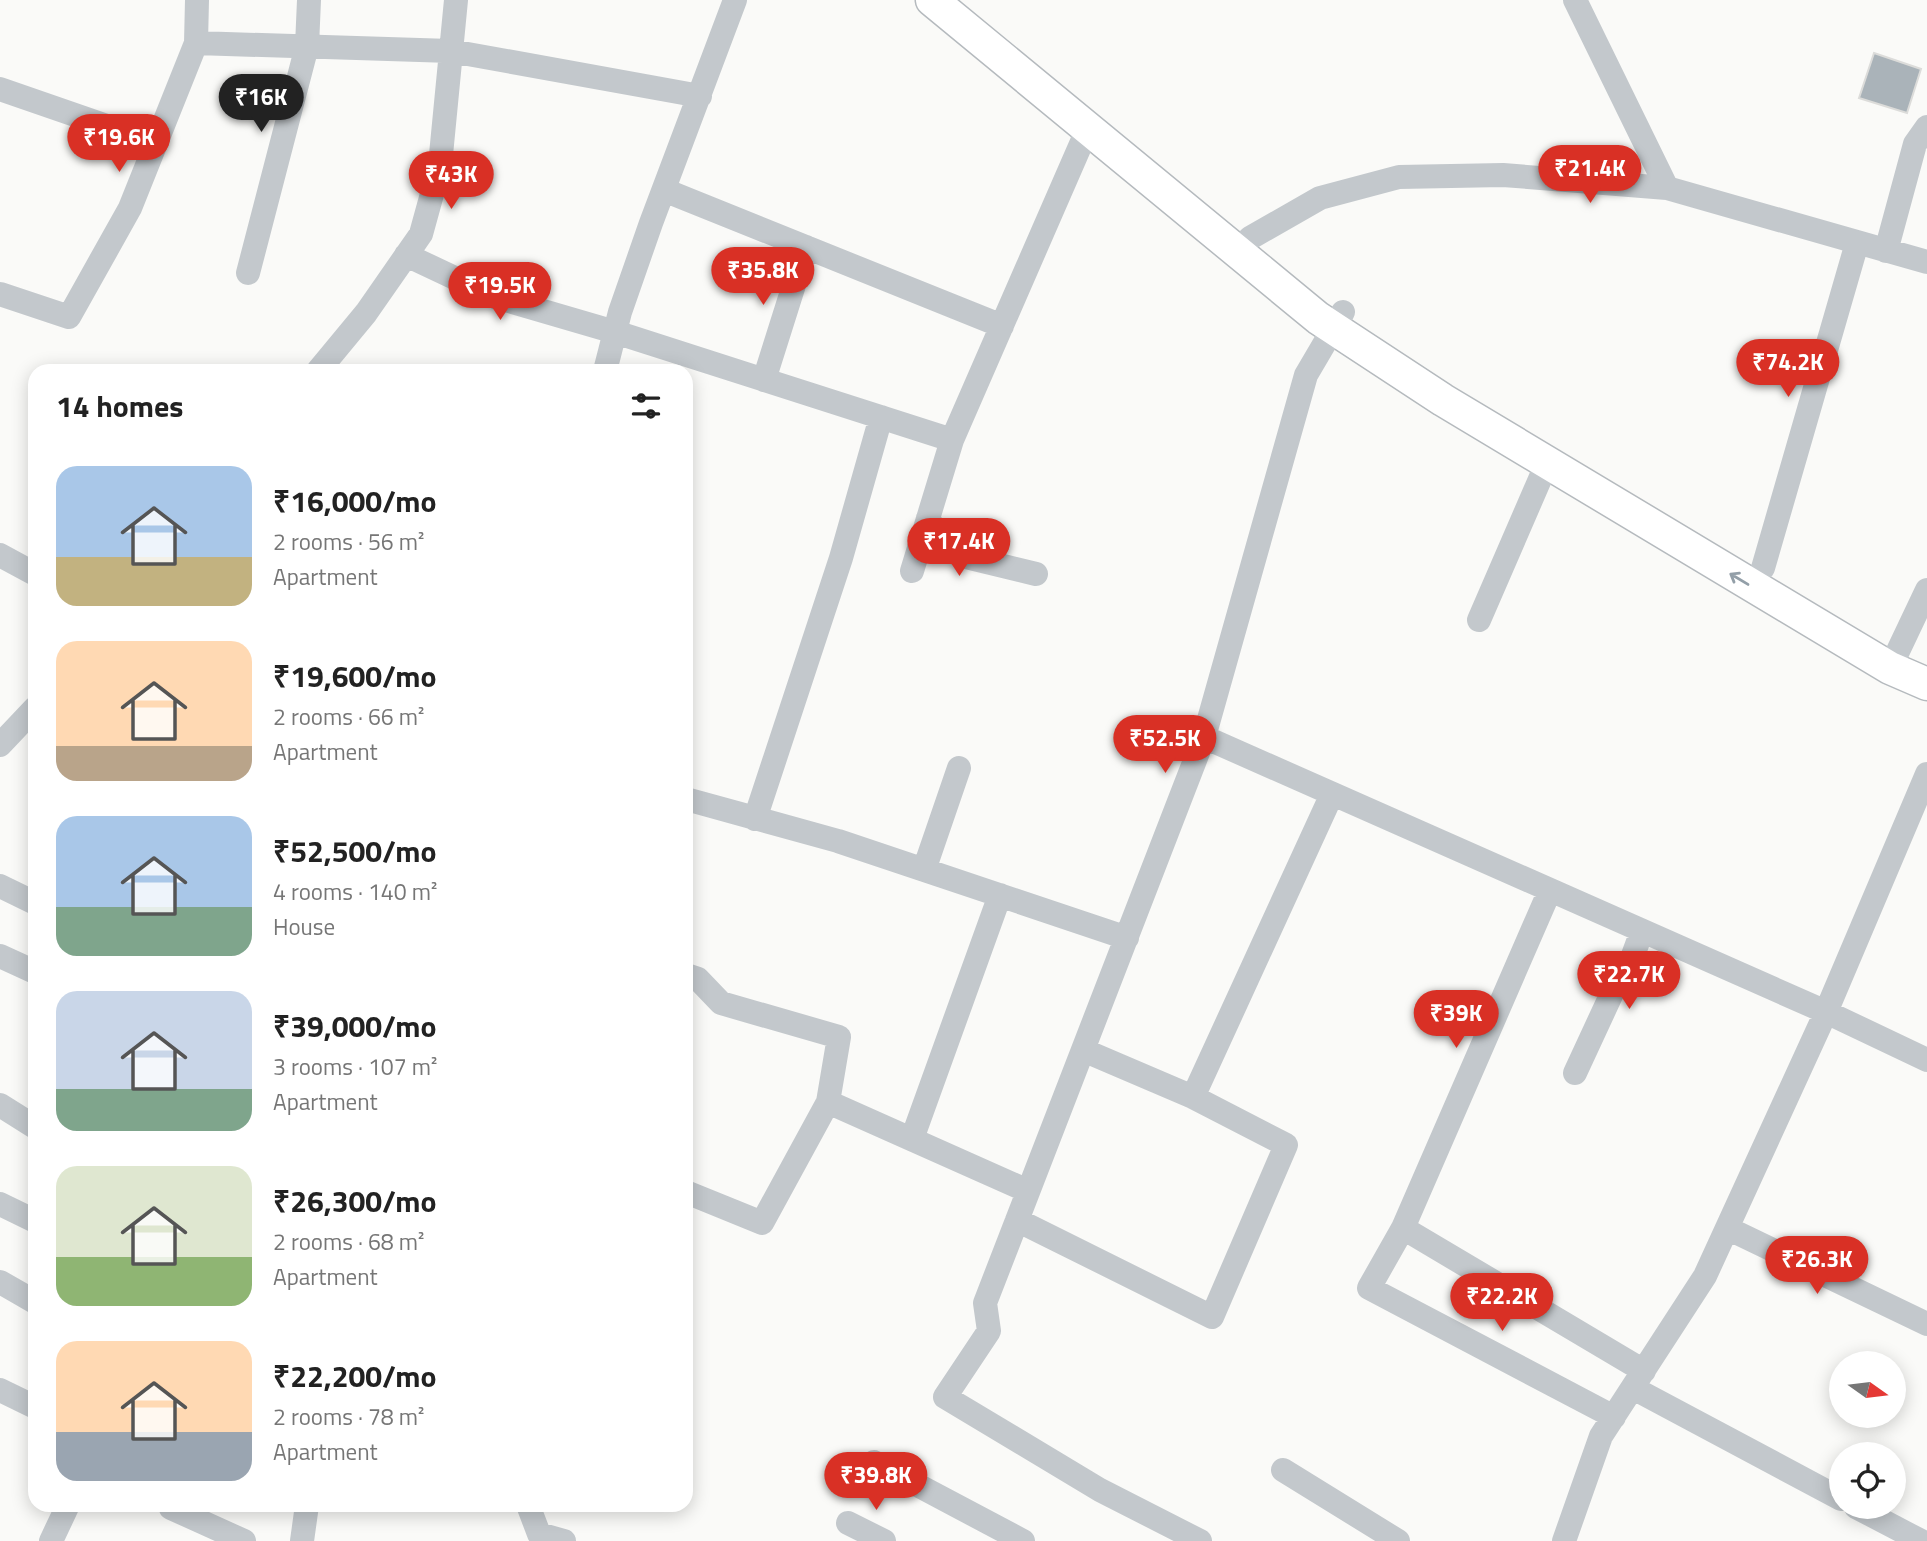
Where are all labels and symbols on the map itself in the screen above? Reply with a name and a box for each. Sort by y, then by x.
pin: ₹16K [220,74,302,134]
pin: ₹19.6K [62,114,176,174]
pin: ₹21.4K [1533,146,1647,205]
pin: ₹43K [410,152,492,211]
pin: ₹35.8K [706,247,820,307]
pin: ₹19.5K [443,262,557,322]
pin: ₹74.2K [1731,340,1845,399]
pin: ₹17.4K [902,518,1016,578]
one-way arrow [1730,571,1750,585]
pin: ₹52.5K [1108,716,1222,775]
pin: ₹22.7K [1572,951,1686,1011]
pin: ₹39K [1415,990,1497,1050]
pin: ₹26.3K [1760,1236,1874,1296]
pin: ₹22.2K [1445,1274,1559,1333]
north arrow [1829,1351,1906,1428]
pin: ₹39.8K [819,1452,933,1512]

